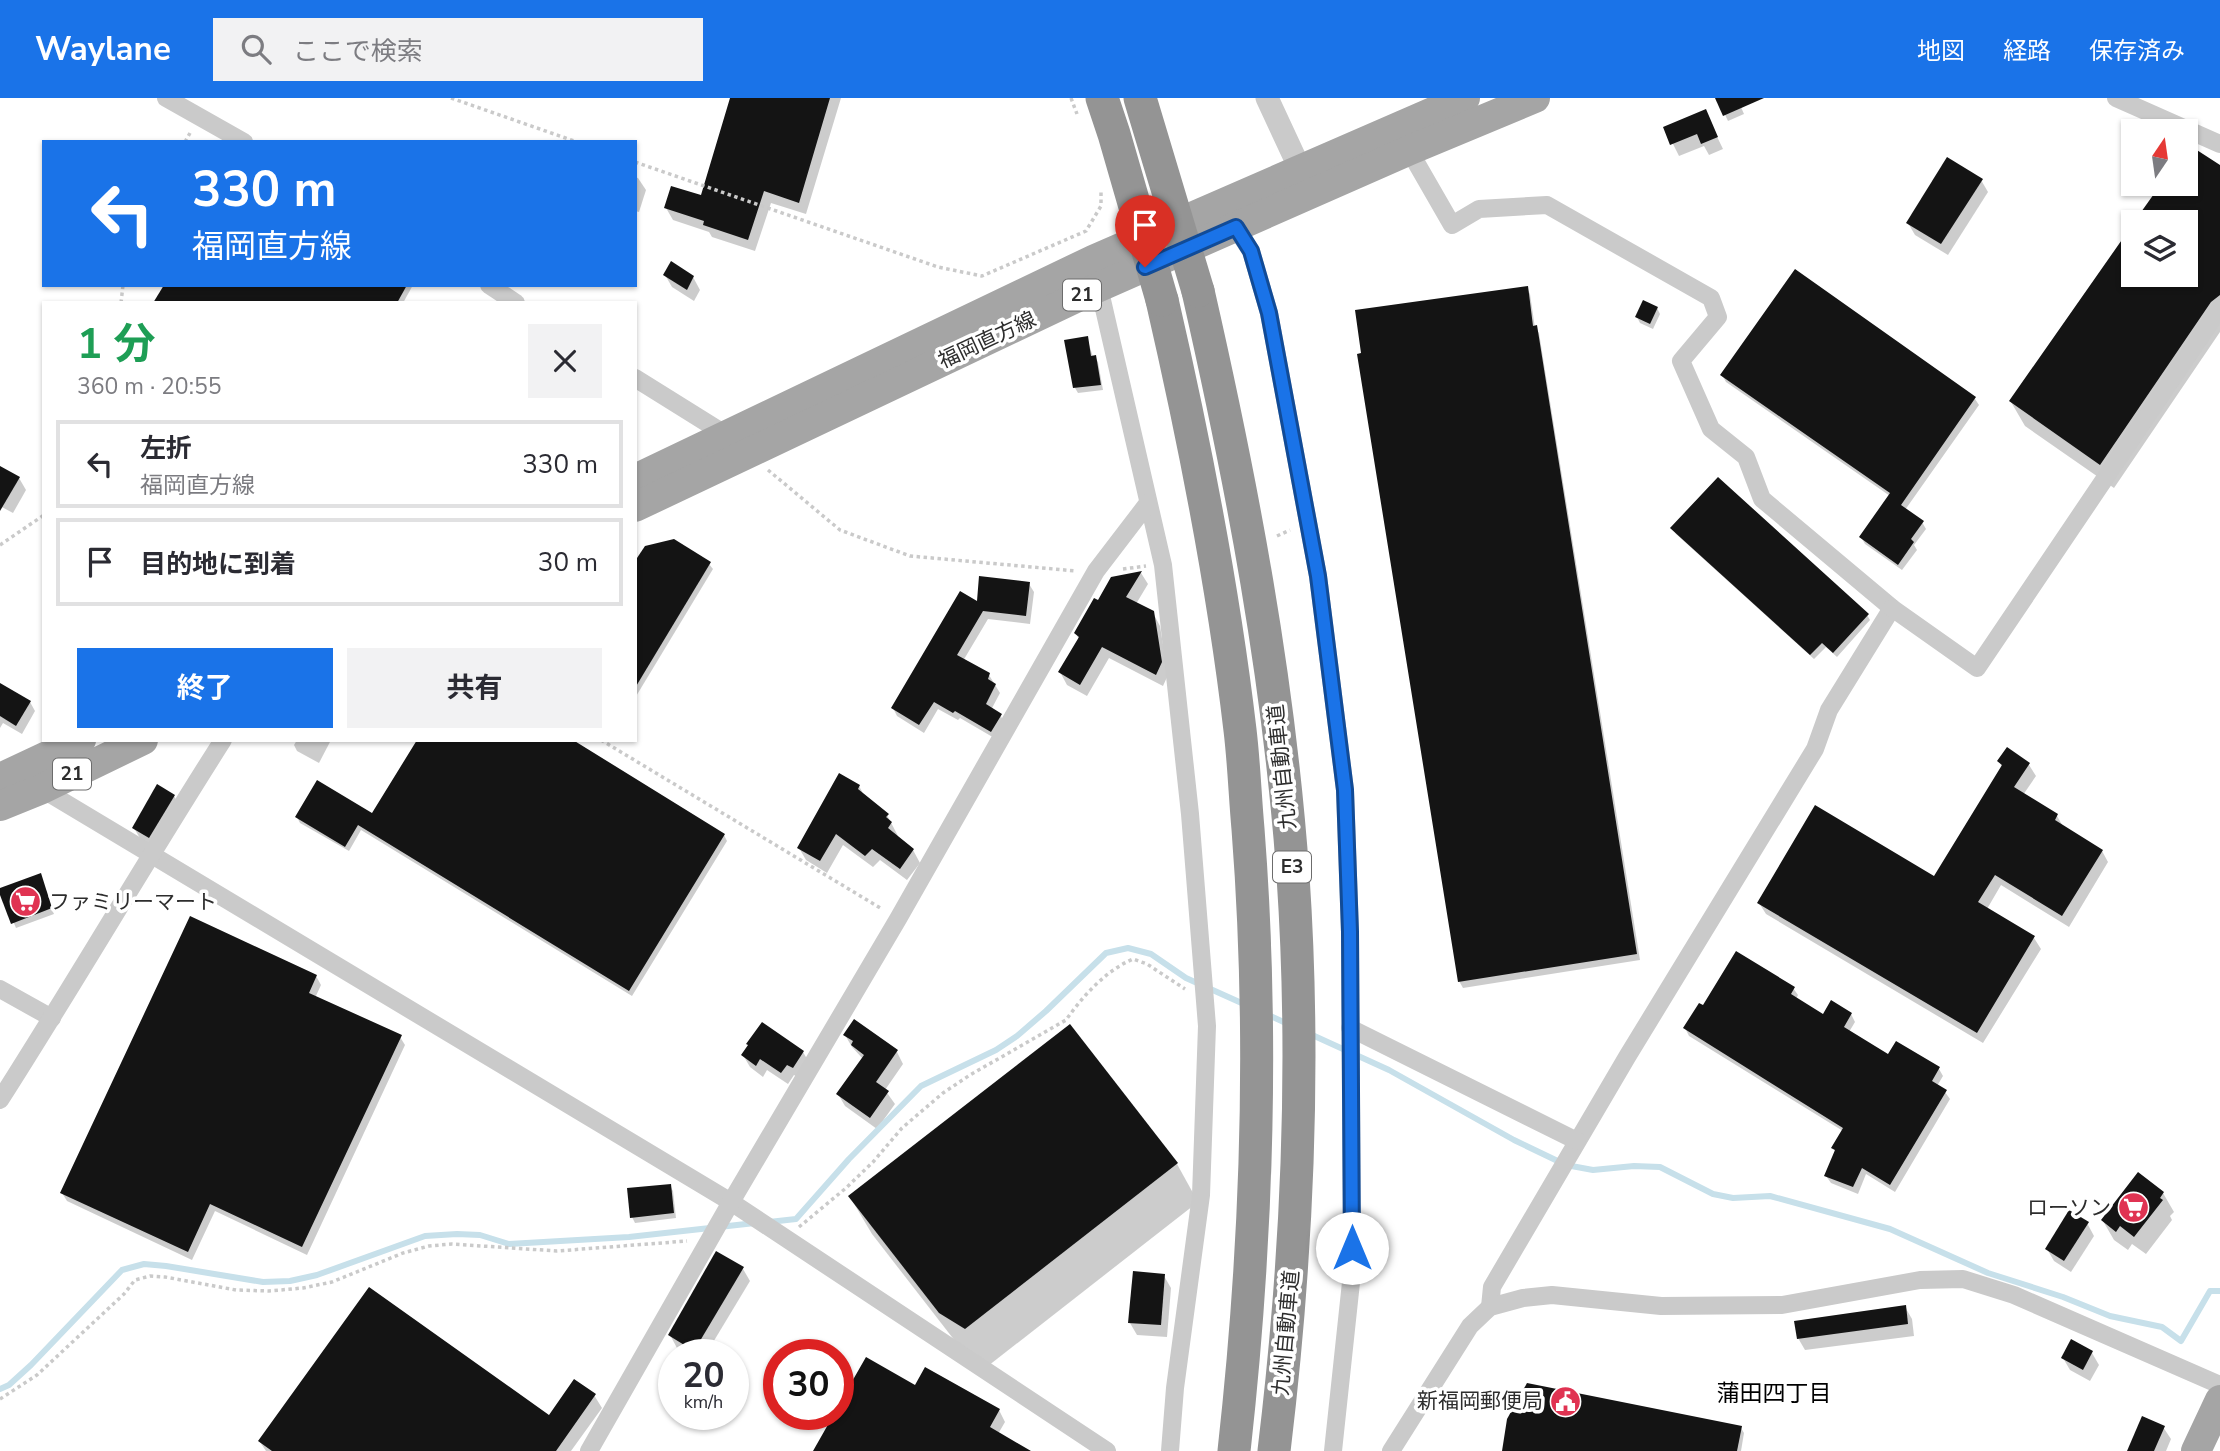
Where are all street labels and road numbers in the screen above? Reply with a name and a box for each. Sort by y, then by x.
road number: 21 [1063,280,1101,310]
street label: 福岡直方線 [934,305,1040,375]
street label: 九州自動車道 [1261,703,1303,831]
road number: 21 [53,758,91,790]
road number: E3 [1273,852,1311,882]
street label: 九州自動車道 [1267,1269,1305,1397]

